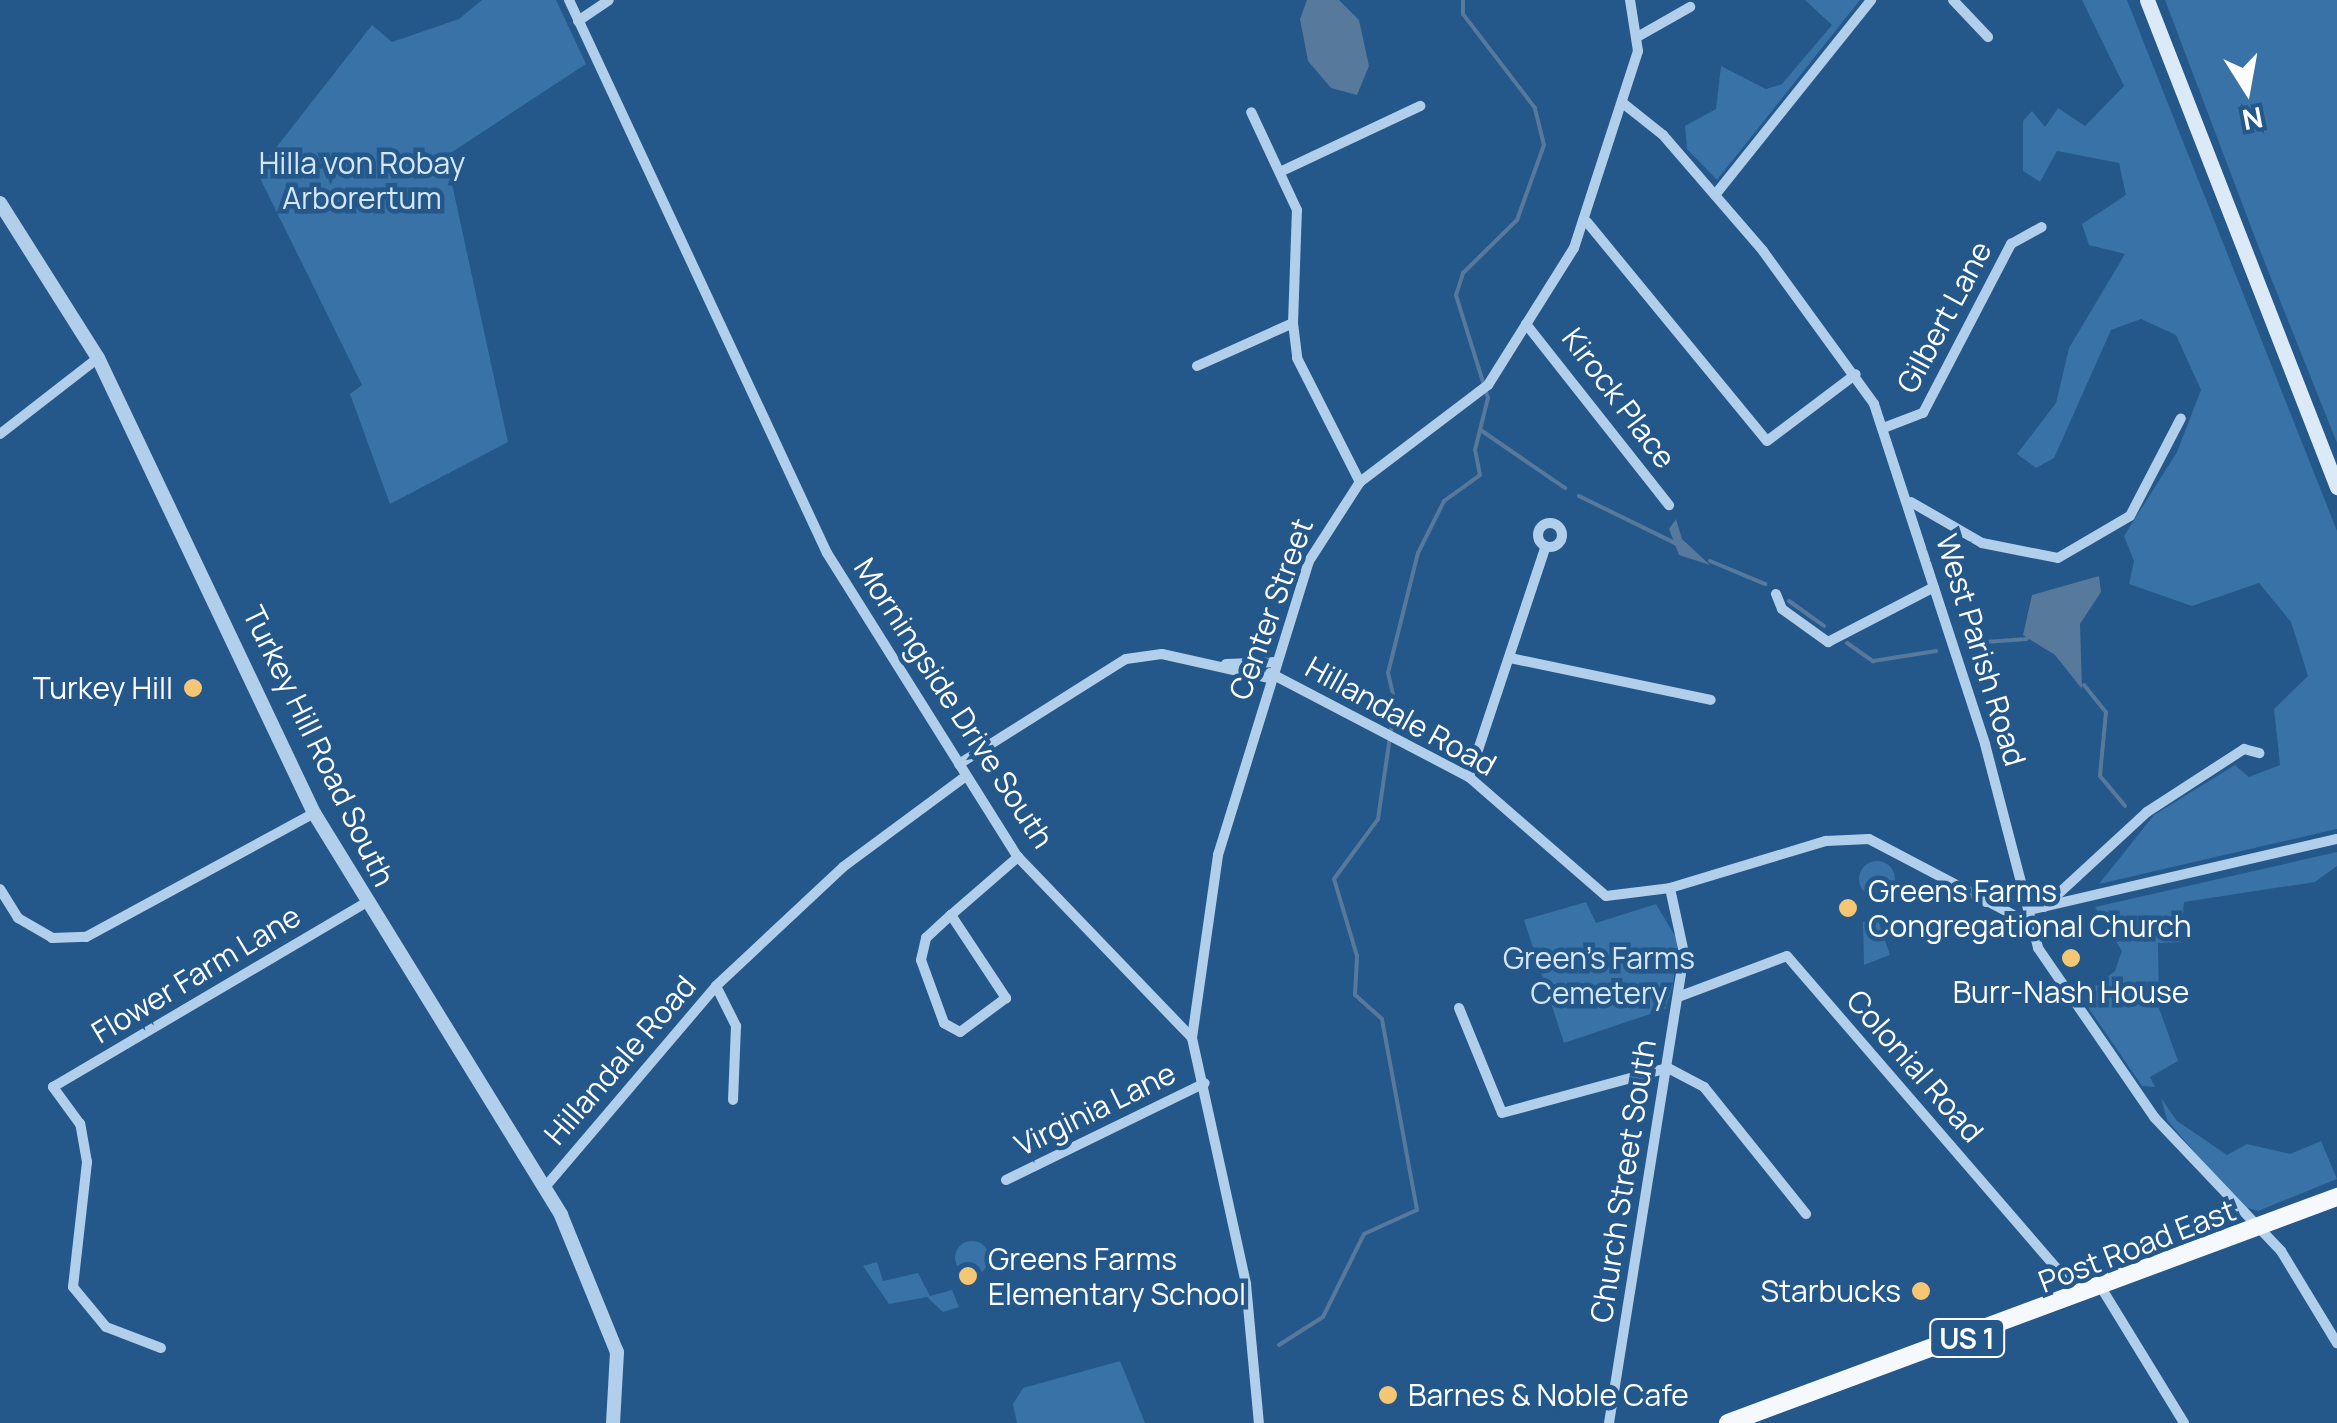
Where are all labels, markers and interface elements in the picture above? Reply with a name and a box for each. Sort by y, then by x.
north arrow [2197,40,2297,140]
text: N [2239,99,2266,140]
park label: Hilla von Robay Arborertum [259,145,465,216]
street label: Gilbert Lane [1889,235,1999,399]
street label: Kirock Place [1555,321,1683,475]
street label: Center Street [1222,513,1320,705]
street label: West Parish Road [1929,530,2033,770]
street label: Morningside Drive South [847,551,1061,855]
street label: Turkey Hill Road South [235,600,403,892]
street label: Hillandale Road [1300,649,1502,783]
place label: Turkey Hill [33,670,173,706]
marker: Turkey Hill [182,677,204,699]
place label: Greens Farms Congregational Church [1868,873,2192,944]
marker: Greens Farms Congregational Church [1837,897,1859,919]
street label: Flower Farm Lane [85,898,307,1050]
park label: Green's Farms Cemetery [1503,940,1695,1010]
marker: Burr-Nash House [2060,947,2082,969]
street label: Hillandale Road [537,968,703,1152]
place label: Burr-Nash House [1953,974,2189,1010]
street label: Colonial Road [1839,983,1991,1149]
street label: Church Street South [1583,1037,1663,1325]
street label: Virginia Lane [1009,1055,1181,1163]
street label: Post Road East [2033,1192,2241,1300]
place label: Greens Farms Elementary School [988,1241,1246,1312]
marker: Greens Farms Elementary School [957,1265,979,1287]
place label: Starbucks [1760,1273,1901,1309]
marker: Starbucks [1910,1280,1932,1302]
road number: US 1 [1927,1315,2007,1361]
place label: Barnes & Noble Cafe [1408,1377,1689,1413]
marker: Barnes & Noble Cafe [1377,1384,1399,1406]

